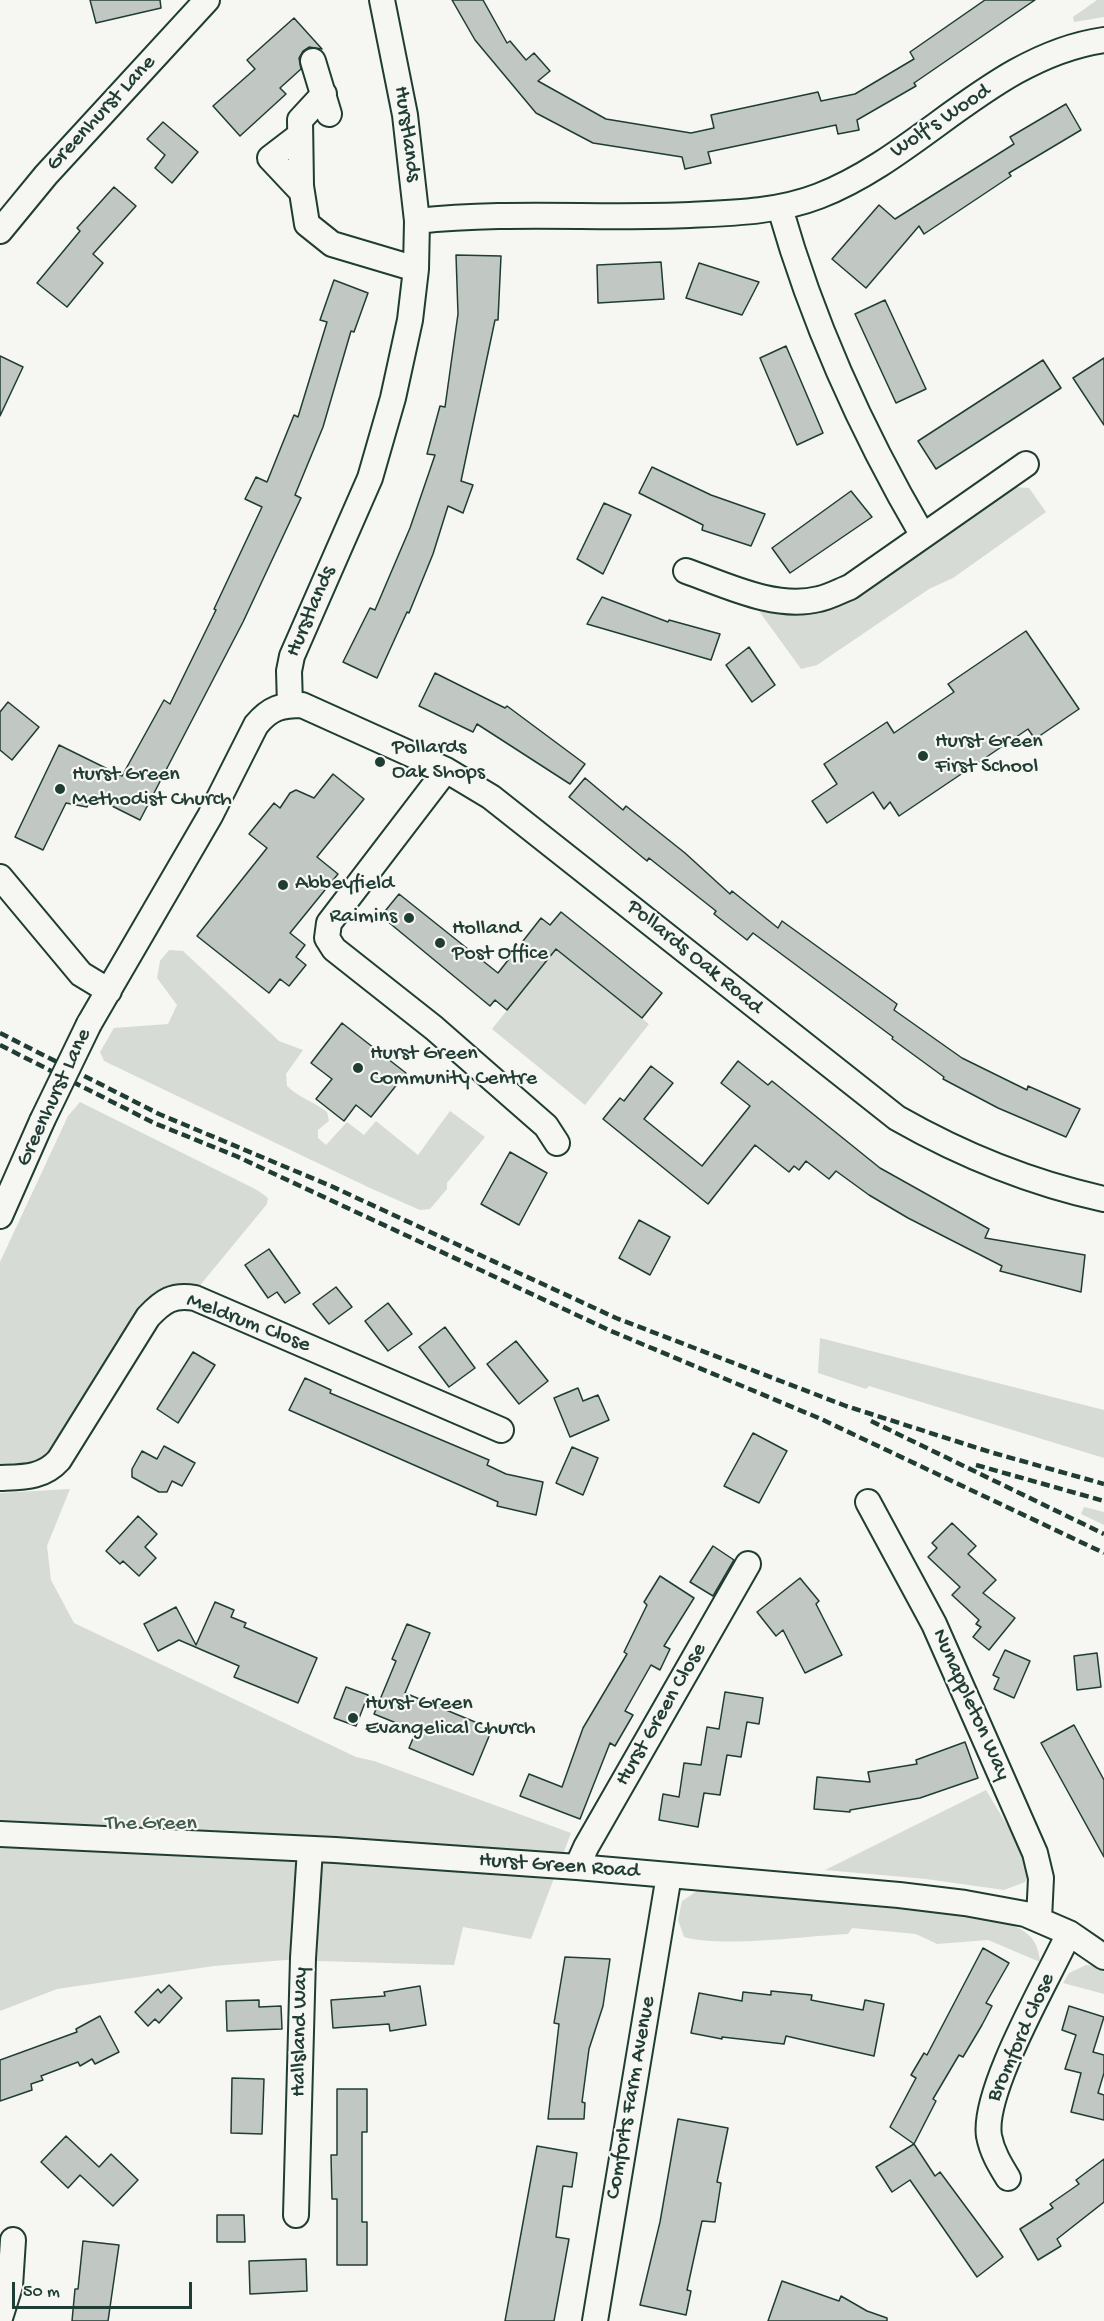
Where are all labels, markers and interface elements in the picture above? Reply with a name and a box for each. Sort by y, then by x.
street label: Greenhurst Lane [41,50,163,178]
street label: Wolf's Wood [886,79,996,165]
street label: Hurstlands [386,85,426,183]
street label: Hurstlands [281,563,343,661]
place label: Hurst Green First School [935,730,1043,782]
place label: Pollards Oak Shops [392,736,485,788]
marker: Hurst Green First School [916,749,930,763]
marker: Pollards Oak Shops [373,755,387,769]
place label: Hurst Green Methodist Church [72,763,232,814]
marker: Hurst Green Methodist Church [53,782,67,796]
place label: Abbeyfield [295,872,394,898]
marker: Abbeyfield [276,878,290,892]
street label: Pollards Oak Road [620,895,768,1021]
place label: Raimins [330,905,397,931]
marker: Raimins [402,911,416,925]
place label: Holland Post Office [452,917,548,968]
marker: Holland Post Office [433,936,447,950]
street label: Greenhurst Lane [12,1025,98,1171]
place label: Hurst Green Community Centre [370,1042,537,1094]
marker: Hurst Green Community Centre [351,1061,365,1075]
street label: Meldrum Close [182,1288,314,1360]
street label: Nunappleton Way [925,1625,1015,1785]
street label: Hurst Green Close [610,1639,714,1791]
place label: Hurst Green Evangelical Church [365,1692,535,1744]
marker: Hurst Green Evangelical Church [346,1711,360,1725]
park label: The Green [105,1812,197,1838]
street label: Hurst Green Road [478,1848,640,1886]
street label: Hallsland Way [287,1967,315,2097]
street label: Bromford Close [982,1970,1062,2106]
street label: Comforts Farm Avenue [601,1995,663,2201]
scale bar [15,2270,195,2308]
text: 50 m [23,2282,60,2303]

